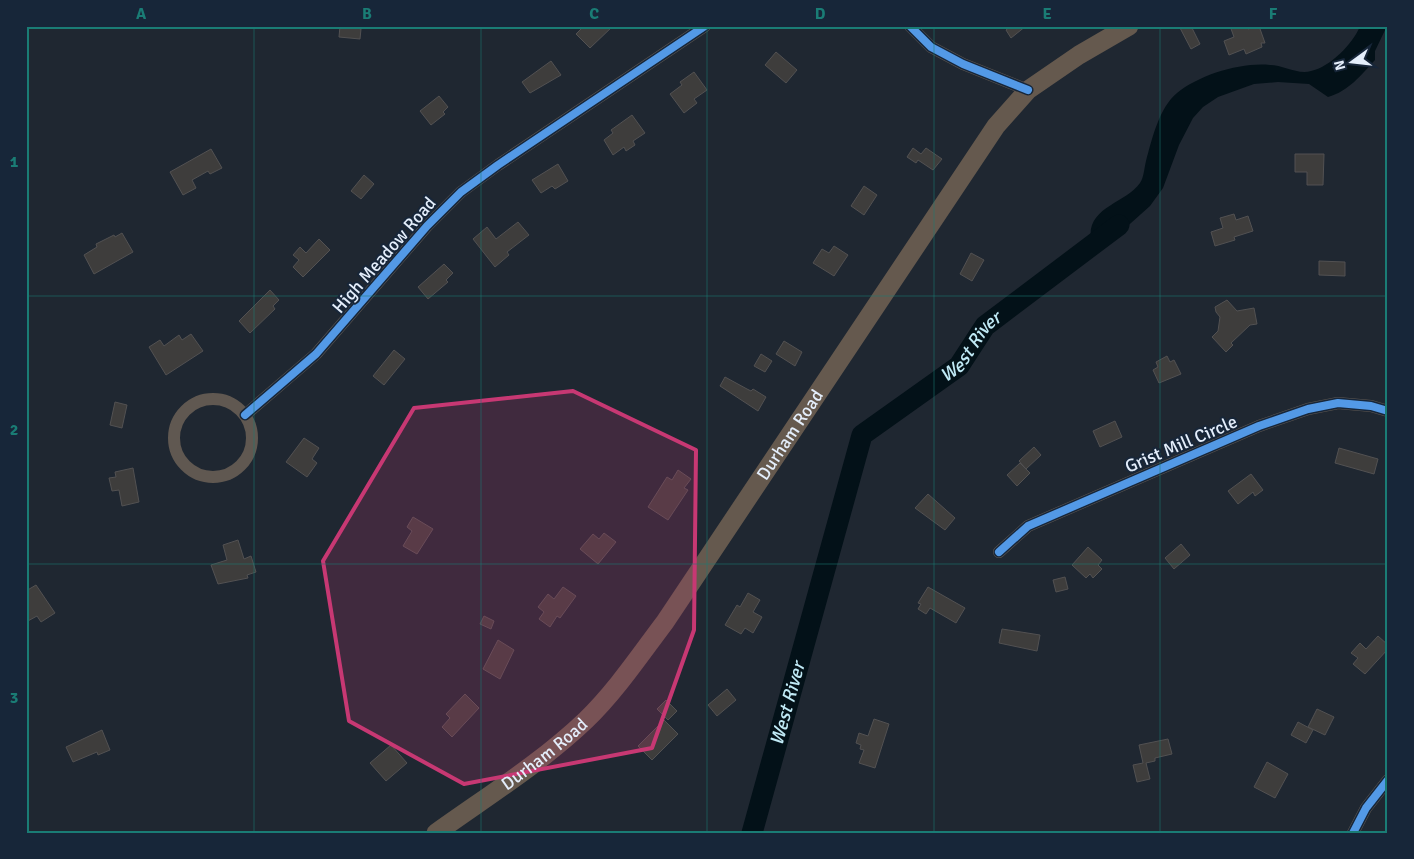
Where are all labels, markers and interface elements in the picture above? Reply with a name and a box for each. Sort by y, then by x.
text: A [136,4,147,24]
text: B [362,4,372,24]
text: C [589,4,599,24]
text: D [815,4,826,24]
text: E [1042,4,1052,24]
text: F [1269,4,1278,24]
north arrow [1326,38,1376,88]
text: N [1330,58,1349,72]
text: 1 [10,152,19,172]
street label: High Meadow Road [327,192,441,318]
water label: West River [935,304,1008,388]
street label: Durham Road [752,385,828,484]
street label: Grist Mill Circle [1122,410,1240,478]
text: 2 [10,420,18,440]
water label: West River [765,657,811,748]
text: 3 [10,688,18,708]
street label: Durham Road [497,713,592,795]

